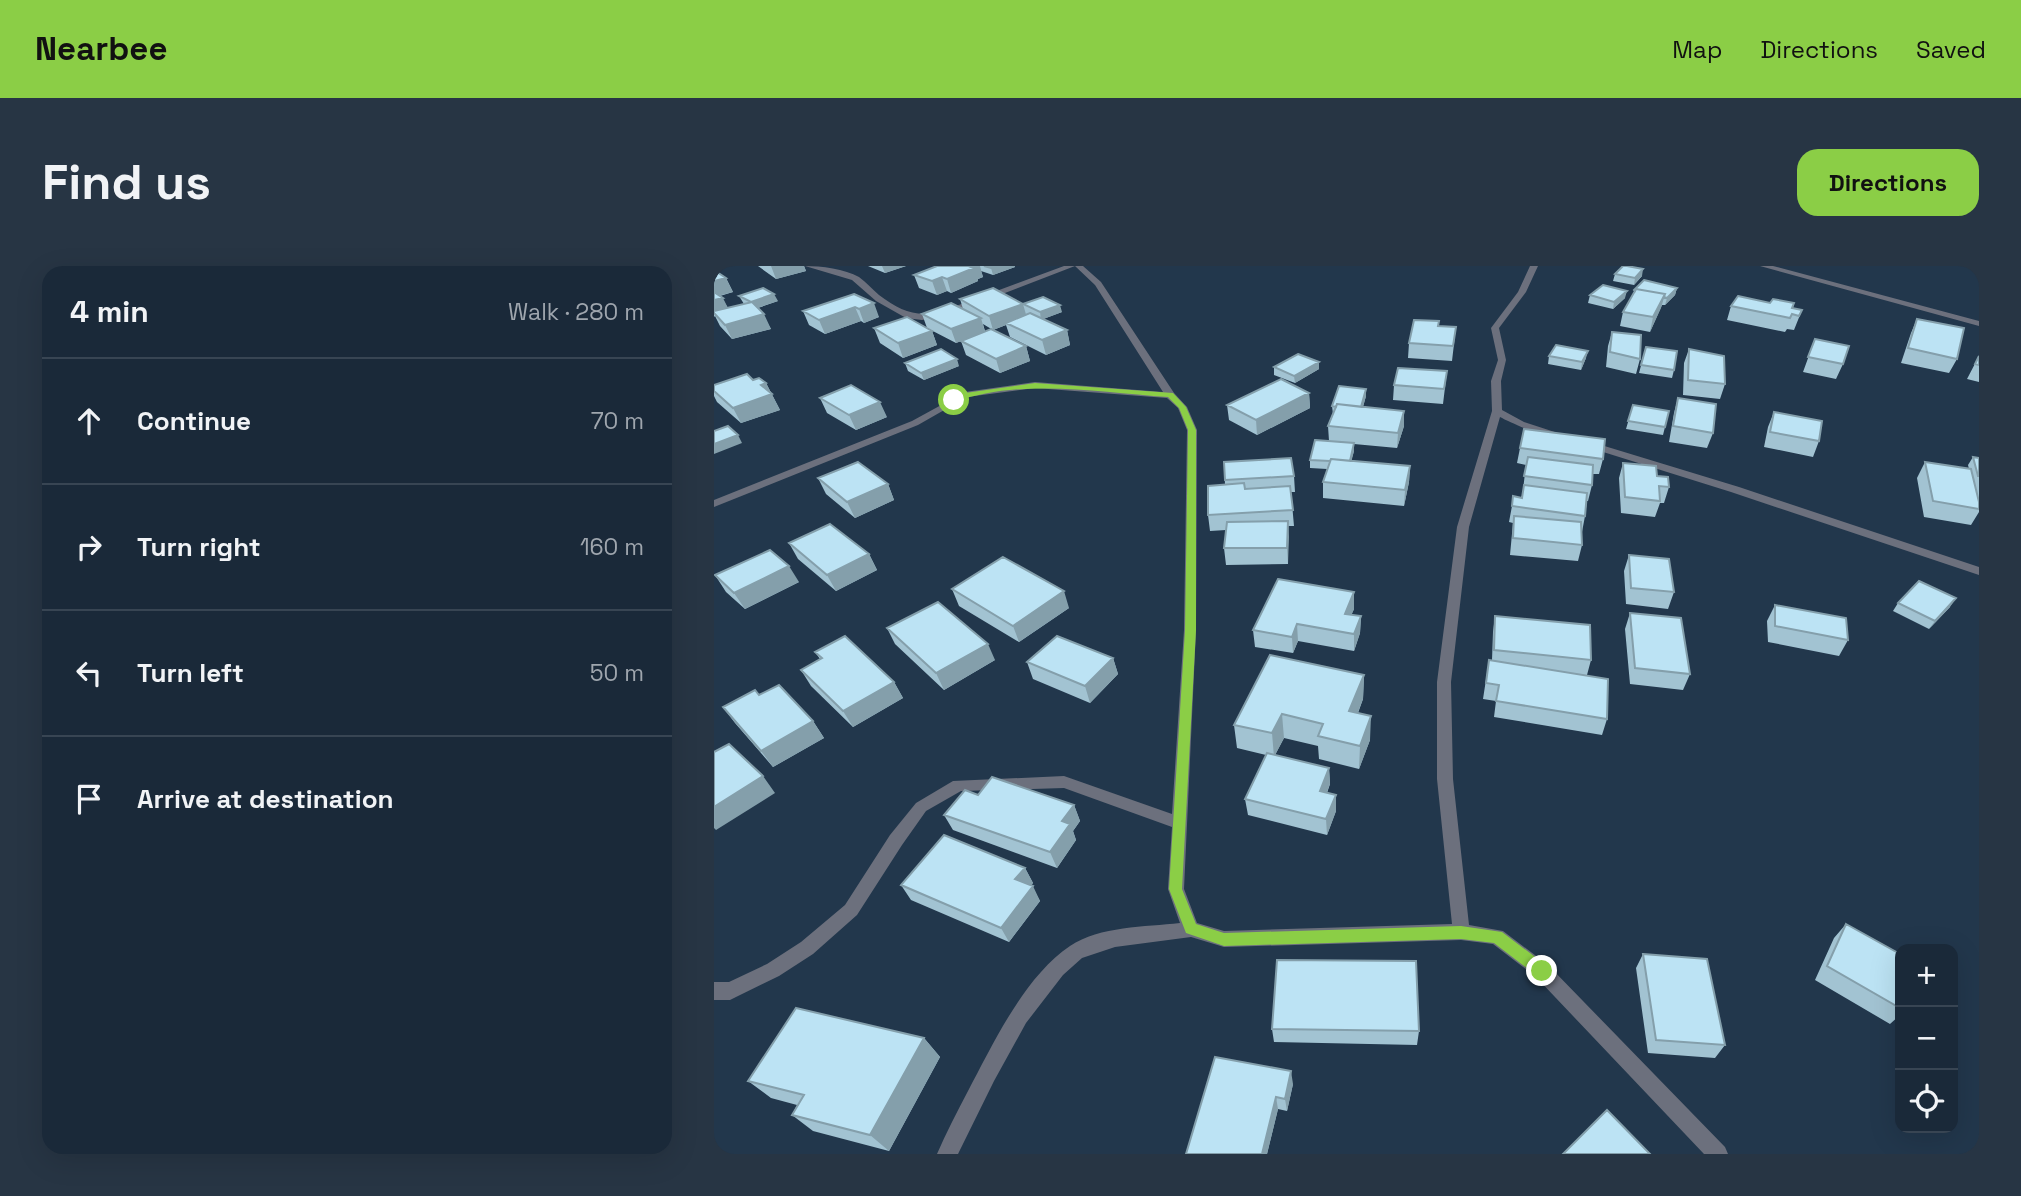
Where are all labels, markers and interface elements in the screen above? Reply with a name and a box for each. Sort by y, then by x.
text: Nearbee [35,28,167,70]
text: Map [1672,34,1722,65]
text: Directions [1760,34,1878,65]
text: Saved [1916,34,1986,65]
button: Directions [1797,149,1979,216]
text: Find us [42,151,211,213]
text: 4 min [70,292,149,331]
text: Walk · 280 m [508,297,644,327]
route start [938,384,969,415]
icon: ahead [70,402,108,440]
text: Continue [137,404,251,438]
text: 70 m [591,406,644,436]
icon: right [70,528,108,566]
text: Turn right [137,530,261,564]
text: 160 m [580,532,644,562]
icon: left [70,654,108,692]
text: Turn left [137,656,244,690]
text: 50 m [590,658,644,688]
icon: arrive [70,780,108,818]
text: Arrive at destination [137,782,394,816]
map controls [1895,944,1958,1133]
button: + [1895,944,1958,1007]
route end [1526,955,1557,986]
button: − [1895,1007,1958,1070]
button: locate [1895,1070,1958,1133]

